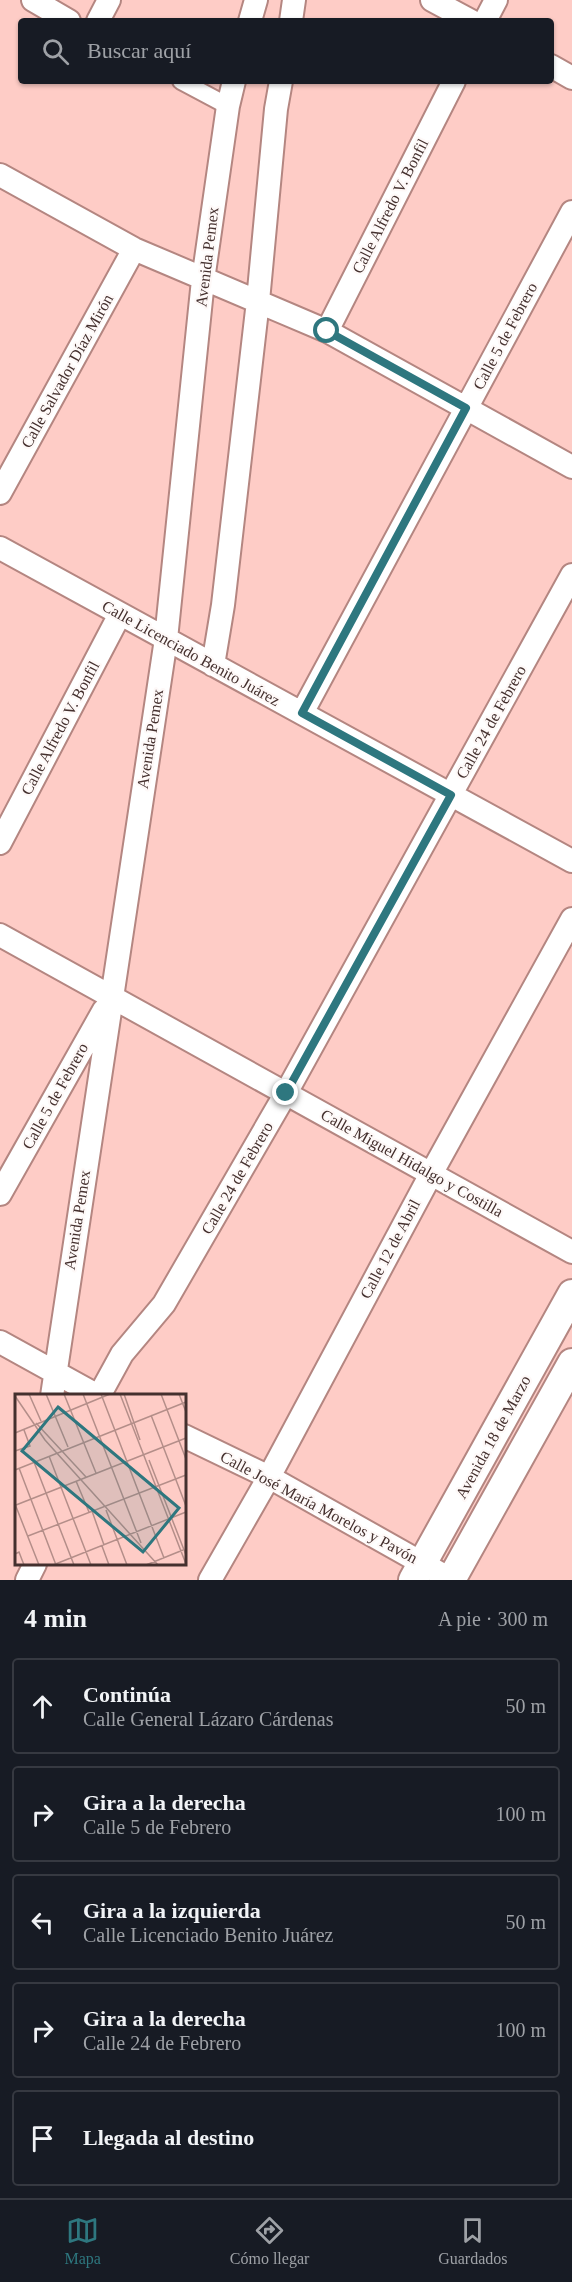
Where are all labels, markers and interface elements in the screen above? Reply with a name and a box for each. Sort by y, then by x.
search box [18,18,554,84]
icon: search [39,35,72,68]
text: Buscar aquí [87,38,191,63]
street label: Calle Alfredo V. Bonfil [349,135,432,276]
street label: Avenida Pemex [192,206,222,308]
street label: Calle 5 de Febrero [470,280,540,392]
street label: Calle Salvador Díaz Mirón [18,291,116,451]
route start [313,317,339,343]
street label: Calle Licenciado Benito Juárez [99,597,283,709]
street label: Calle Alfredo V. Bonfil [18,658,103,798]
street label: Calle 24 de Febrero [453,663,529,781]
street label: Avenida Pemex [134,688,166,790]
street label: Calle 5 de Febrero [19,1040,91,1152]
route end [272,1079,298,1105]
street label: Calle Miguel Hidalgo y Costilla [318,1106,506,1221]
street label: Calle 24 de Febrero [198,1119,276,1237]
street label: Avenida Pemex [61,1169,93,1271]
street label: Calle 12 de Abril [357,1196,424,1301]
street label: Avenida 18 de Marzo [452,1373,534,1501]
inset map [15,1394,186,1565]
street label: Calle José María Morelos y Pavón [217,1448,420,1567]
text: 4 min [24,1604,87,1633]
text: A pie · 300 m [438,1608,548,1630]
text: Continúa [83,1682,171,1707]
icon: ahead [26,1690,59,1723]
text: 50 m [505,1695,546,1717]
text: Calle General Lázaro Cárdenas [83,1708,333,1730]
text: Gira a la derecha [83,1790,246,1815]
icon: right [26,1798,59,1831]
text: 100 m [495,1803,546,1825]
text: Calle 5 de Febrero [83,1816,231,1838]
text: Gira a la izquierda [83,1898,261,1923]
icon: left [26,1906,59,1939]
text: 50 m [505,1911,546,1933]
text: Calle Licenciado Benito Juárez [83,1924,333,1946]
text: Gira a la derecha [83,2006,246,2031]
icon: right [26,2014,59,2047]
text: 100 m [495,2019,546,2041]
text: Calle 24 de Febrero [83,2032,241,2054]
icon: arrive [26,2122,59,2155]
text: Llegada al destino [83,2125,254,2150]
tab: Mapa [64,2214,101,2268]
tab: Cómo llegar [230,2214,309,2268]
tab: Guardados [438,2214,508,2268]

